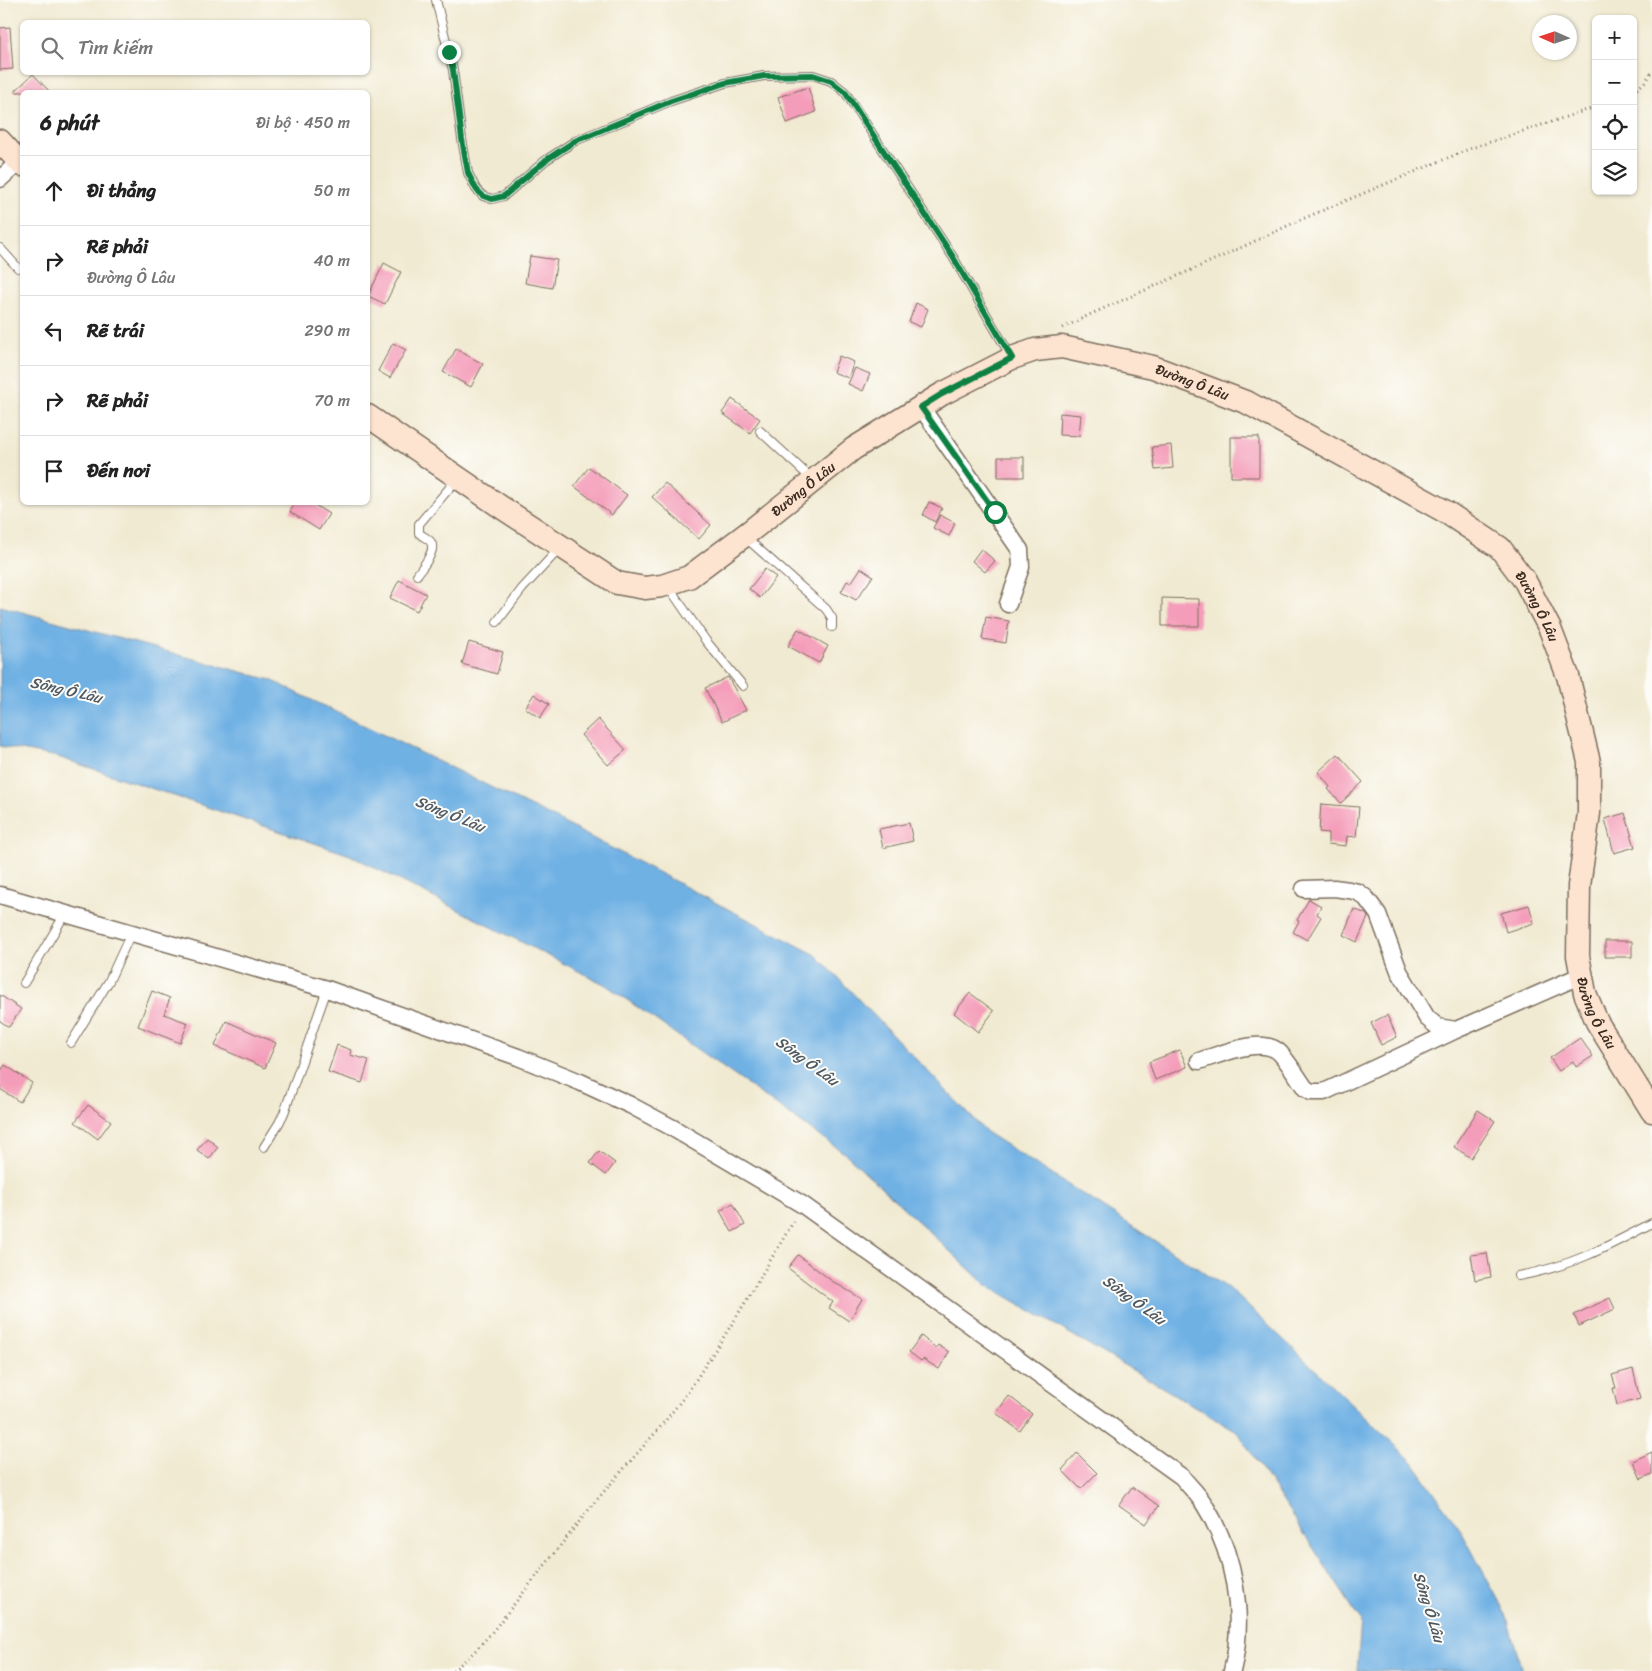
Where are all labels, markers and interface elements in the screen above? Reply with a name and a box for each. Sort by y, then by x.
north arrow [1532,15,1577,60]
map controls [1592,15,1637,195]
button: + [1592,15,1637,60]
search box [20,20,370,75]
text: Tìm kiếm [78,31,153,64]
icon: search [38,34,66,62]
route end [438,41,461,64]
button: − [1592,60,1637,105]
text: 6 phút [40,104,99,142]
button: locate [1592,105,1637,150]
text: Đi bộ · 450 m [256,108,350,137]
button: layers [1592,150,1637,195]
text: Đi thẳng [87,174,156,207]
text: 50 m [314,176,350,205]
icon: ahead [40,177,68,205]
text: Rẽ phải [87,230,148,263]
text: 40 m [313,246,350,275]
icon: right [40,247,68,275]
text: Đường Ô Lâu [87,263,175,292]
text: Rẽ trái [87,314,144,347]
text: 290 m [304,316,350,345]
icon: left [40,317,68,345]
street label: Đường Ô Lâu [1152,357,1233,407]
text: Rẽ phải [87,384,148,417]
text: 70 m [314,386,350,415]
icon: right [40,387,68,415]
text: Đến nơi [87,454,150,487]
street label: Đường Ô Lâu [765,455,841,523]
icon: arrive [40,457,68,485]
route start [984,501,1007,524]
street label: Đường Ô Lâu [1509,565,1566,646]
water label: Sông Ô Lâu [28,669,106,711]
water label: Sông Ô Lâu [411,788,490,840]
street label: Đường Ô Lâu [1570,975,1624,1055]
water label: Sông Ô Lâu [770,1029,846,1094]
water label: Sông Ô Lâu [1097,1268,1173,1333]
water label: Sông Ô Lâu [1406,1568,1453,1647]

